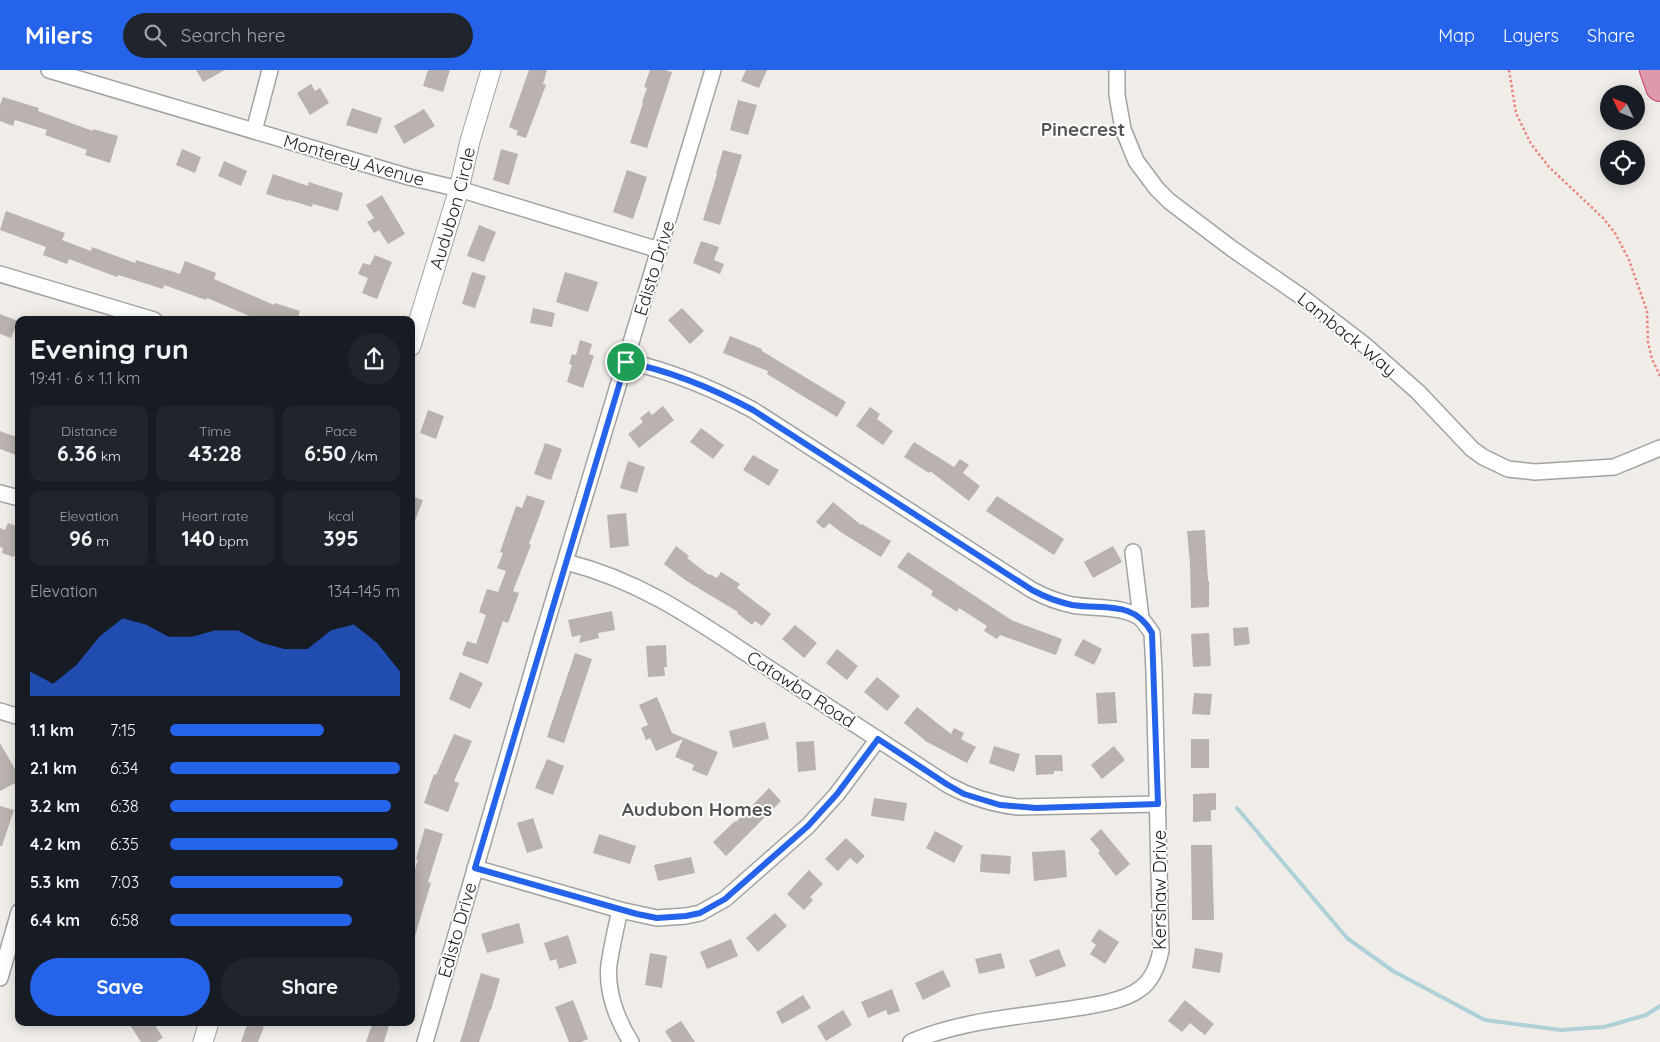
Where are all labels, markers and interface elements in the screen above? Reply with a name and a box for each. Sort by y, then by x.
search box [123,13,473,58]
text: Milers [25,20,93,50]
icon: search [141,21,169,49]
text: Search here [181,23,286,47]
text: Map [1438,24,1475,47]
text: Layers [1503,24,1559,47]
text: Share [1587,24,1635,47]
north arrow [1600,85,1645,130]
map controls [1600,85,1645,185]
district label: Pinecrest [1041,117,1125,141]
street label: Monterey Avenue [281,129,427,191]
button: locate [1600,140,1645,185]
street label: Audubon Circle [424,145,480,272]
street label: Edisto Drive [629,218,679,318]
street label: Lamback Way [1293,287,1401,381]
text: Evening run [30,331,189,366]
button: share [348,333,400,385]
pin [605,341,647,383]
icon: arrive [612,348,640,376]
text: 19:41 · 6 × 1.1 km [30,368,140,388]
text: Distance [61,422,117,440]
text: Time [199,422,231,440]
text: Pace [325,422,357,440]
text: 6.36 [57,440,97,466]
text: 43:28 [189,440,241,466]
text: 6:50 [304,440,346,466]
text: km [97,447,121,465]
text: /km [346,447,378,465]
text: Elevation [59,507,119,525]
text: Heart rate [182,507,248,525]
text: kcal [328,507,354,525]
text: 96 [69,525,92,551]
text: 140 [182,525,215,551]
text: 395 [323,525,359,551]
text: m [92,532,109,550]
text: bpm [215,532,248,550]
text: Elevation [30,581,97,601]
text: 134–145 m [328,581,400,601]
street label: Catawba Road [743,645,859,733]
text: 1.1 km [30,720,74,740]
text: 7:15 [110,720,136,740]
text: 2.1 km [30,758,77,778]
text: 6:34 [110,758,138,778]
text: 3.2 km [30,796,80,816]
text: 6:38 [110,796,139,816]
district label: Audubon Homes [622,797,772,821]
street label: Kershaw Drive [1148,830,1171,950]
text: 4.2 km [30,834,81,854]
text: 6:35 [110,834,139,854]
text: 5.3 km [30,872,80,892]
text: 7:03 [110,872,139,892]
street label: Edisto Drive [432,880,482,980]
text: 6.4 km [30,910,80,930]
text: 6:58 [110,910,139,930]
button: Save [30,958,210,1016]
button: Share [220,958,400,1016]

